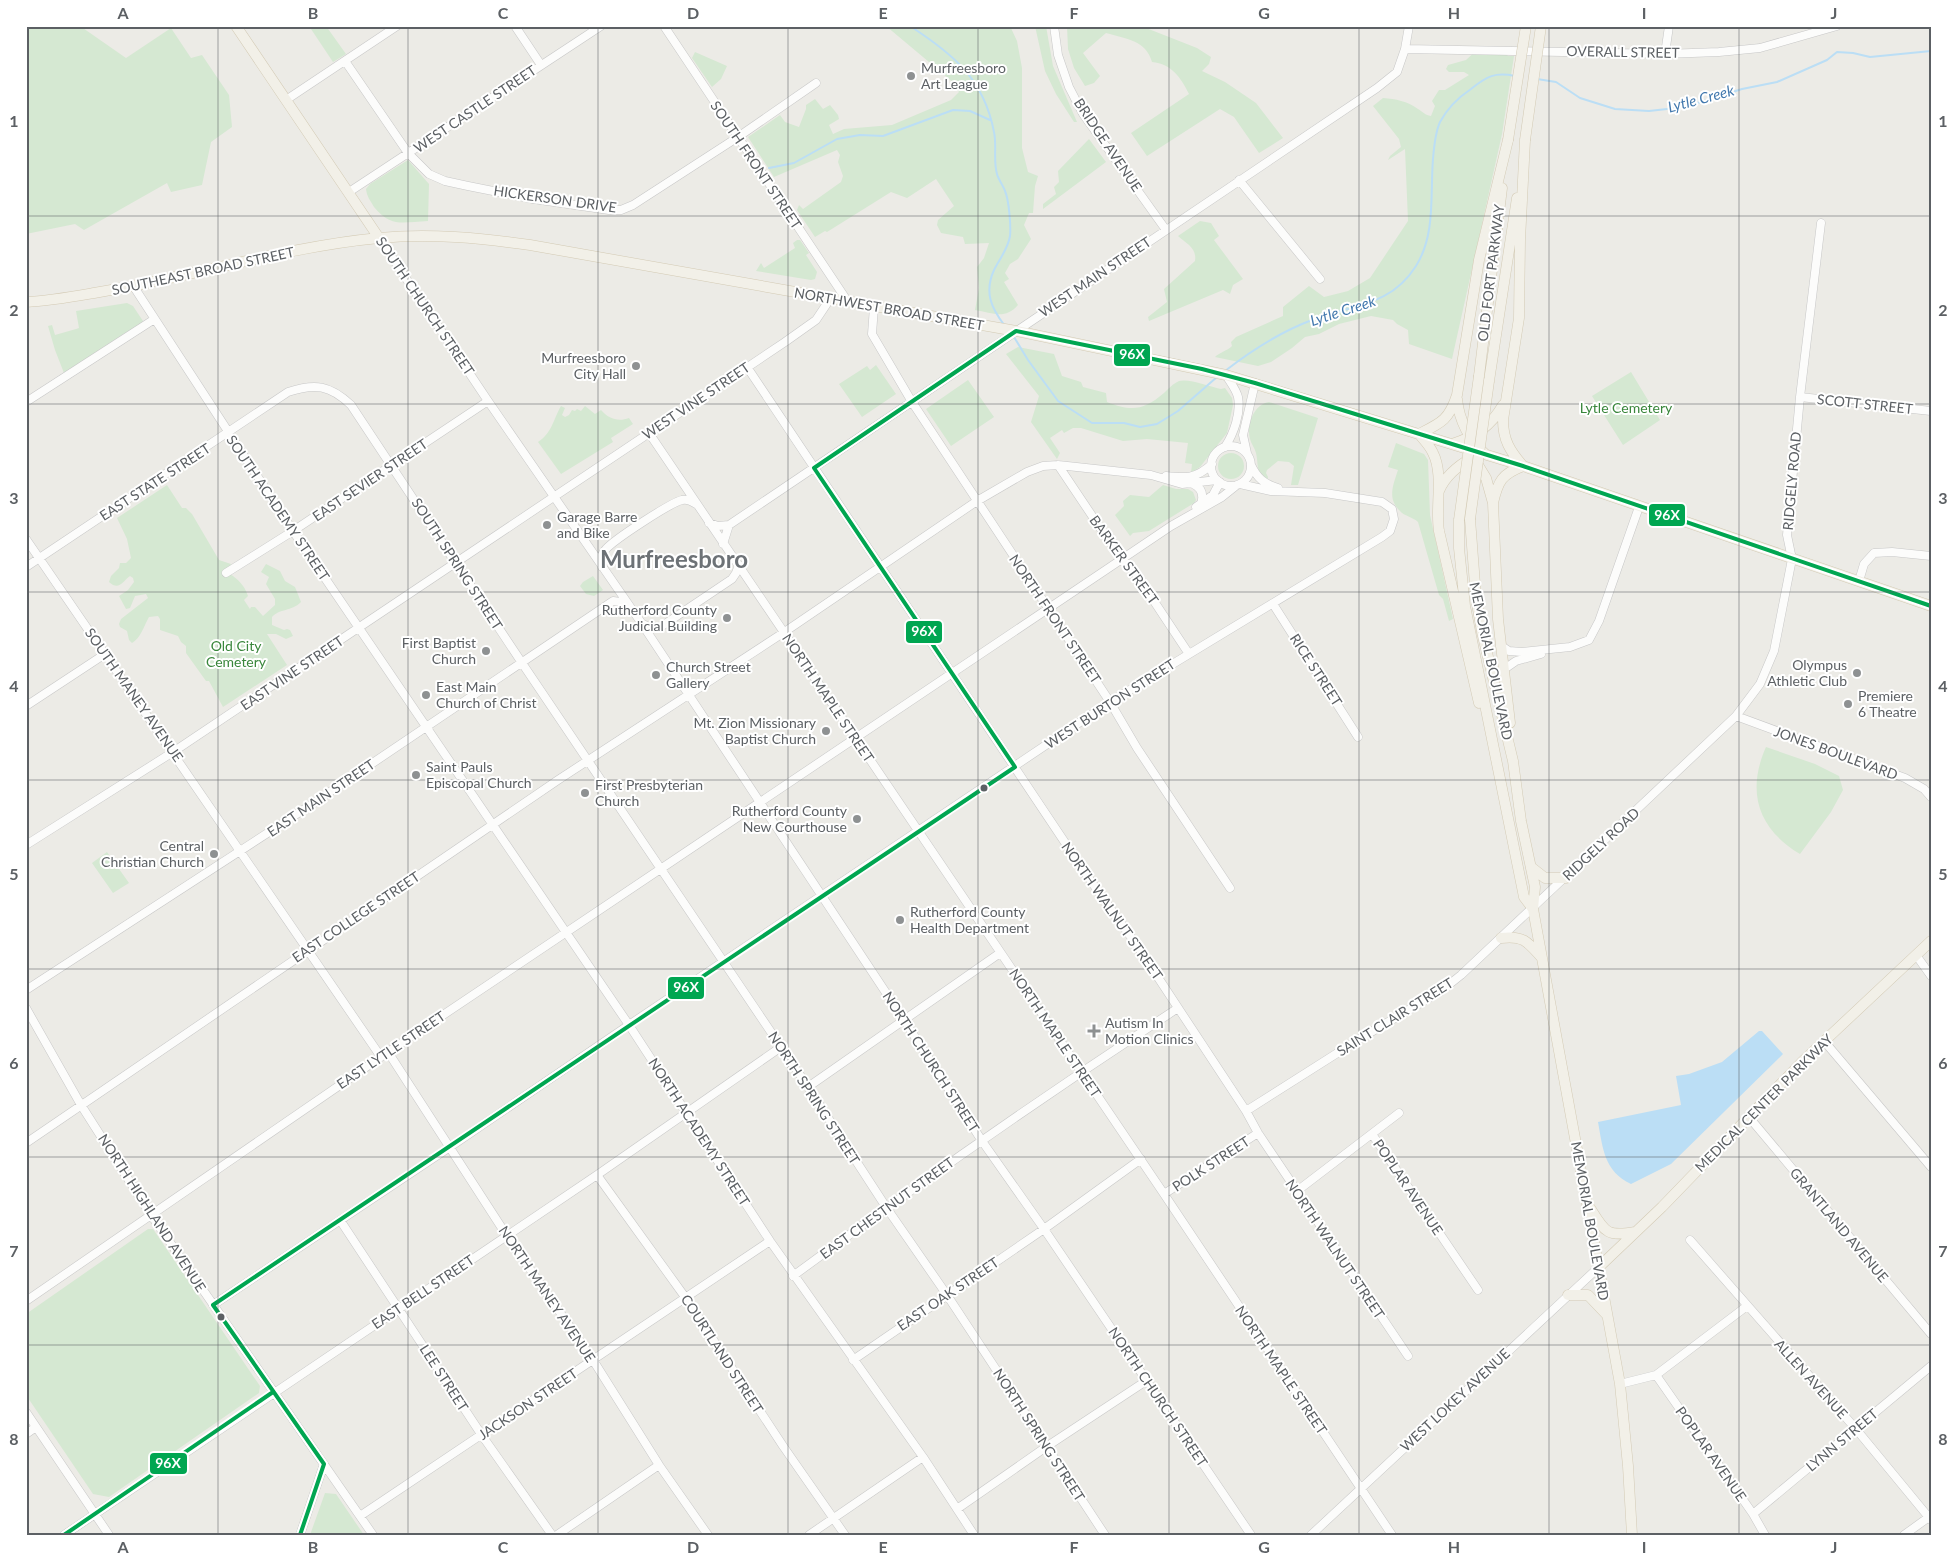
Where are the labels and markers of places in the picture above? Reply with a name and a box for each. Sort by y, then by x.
place label: Murfreesboro Art League [921,59,1006,92]
marker: Murfreesboro Art League [905,70,917,82]
place label: Murfreesboro City Hall [541,349,626,382]
marker: Murfreesboro City Hall [630,360,642,372]
place label: Garage Barre and Bike [557,508,637,541]
marker: Garage Barre and Bike [541,519,553,531]
place label: Rutherford County Judicial Building [602,601,718,634]
marker: Rutherford County Judicial Building [721,612,733,624]
place label: First Baptist Church [402,634,476,667]
marker: First Baptist Church [480,645,492,657]
place label: Olympus Athletic Club [1767,656,1847,689]
place label: Church Street Gallery [666,658,751,691]
marker: Olympus Athletic Club [1851,667,1863,679]
marker: Church Street Gallery [650,669,662,681]
place label: East Main Church of Christ [436,678,537,711]
place label: Premiere 6 Theatre [1858,687,1917,720]
marker: East Main Church of Christ [420,689,432,701]
marker: Premiere 6 Theatre [1842,698,1854,710]
place label: Mt. Zion Missionary Baptist Church [693,714,817,747]
marker: Mt. Zion Missionary Baptist Church [820,725,832,737]
place label: Saint Pauls Episcopal Church [426,758,532,791]
marker: Saint Pauls Episcopal Church [410,769,422,781]
place label: First Presbyterian Church [595,776,703,809]
unlabelled marker [979,783,989,793]
marker: First Presbyterian Church [579,787,591,799]
place label: Rutherford County New Courthouse [732,802,848,835]
marker: Rutherford County New Courthouse [851,813,863,825]
place label: Central Christian Church [101,837,204,870]
marker: Central Christian Church [208,848,220,860]
place label: Rutherford County Health Department [910,903,1029,936]
marker: Rutherford County Health Department [894,914,906,926]
place label: Autism In Motion Clinics [1105,1014,1194,1047]
marker: Autism In Motion Clinics [1087,1024,1101,1038]
unlabelled marker [216,1312,226,1322]

